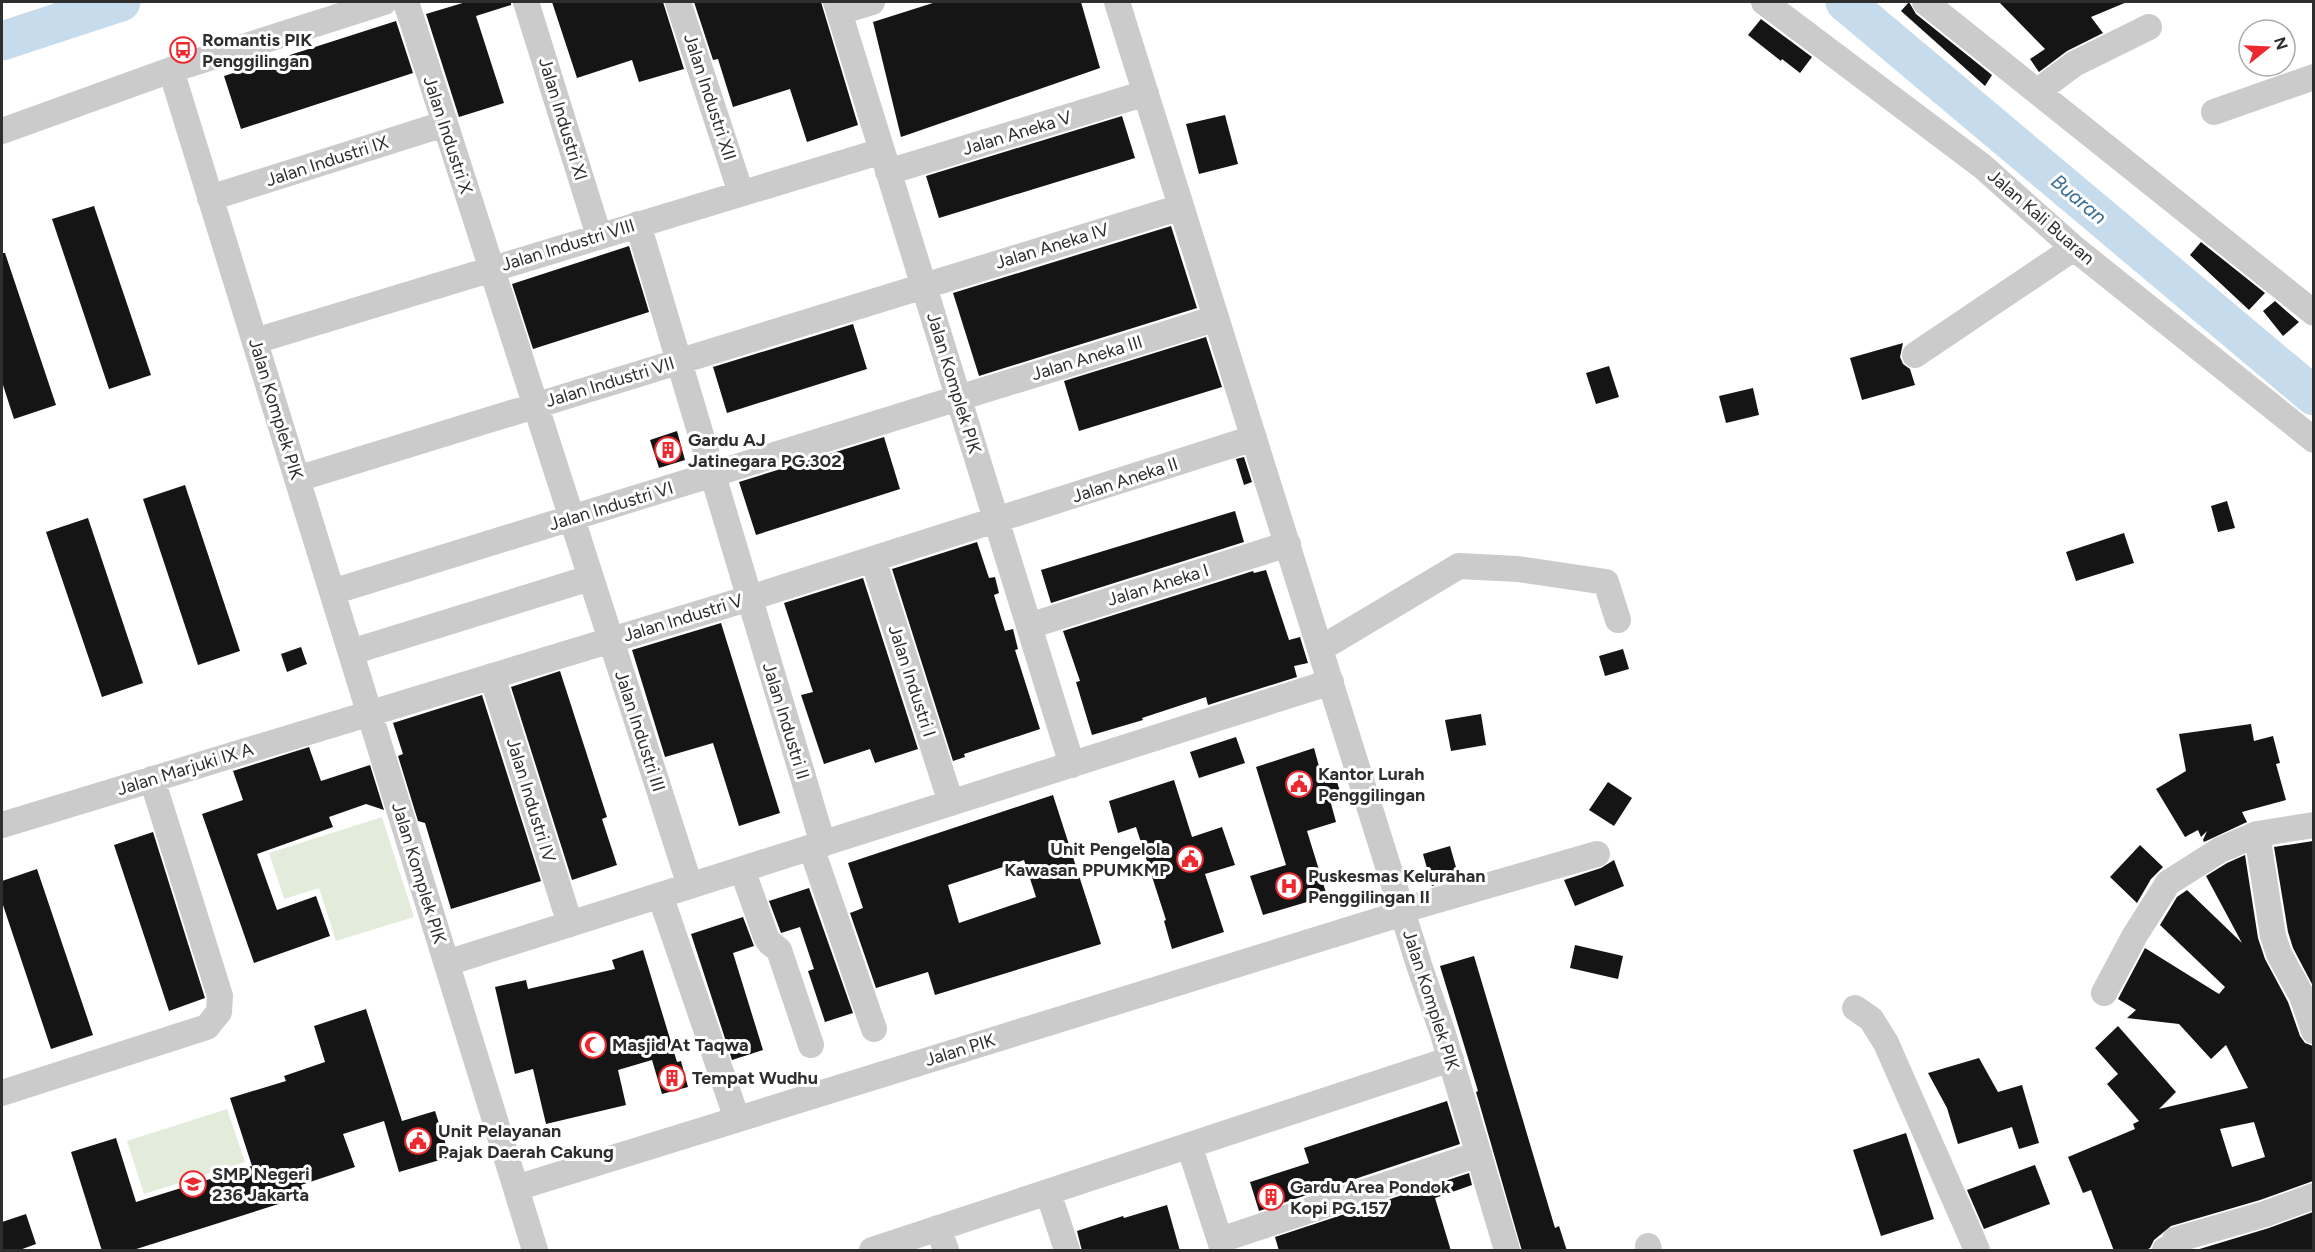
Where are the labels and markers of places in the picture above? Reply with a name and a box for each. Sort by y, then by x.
place label: Romantis PIK Penggilingan [202,29,312,72]
bus stop icon: Romantis PIK Penggilingan [168,35,198,65]
place label: Gardu AJ Jatinegara PG.302 [688,429,842,472]
building icon: Gardu AJ Jatinegara PG.302 [653,435,683,465]
place label: Kantor Lurah Penggilingan [1318,763,1425,806]
public building icon: Kantor Lurah Penggilingan [1284,769,1314,799]
place label: Unit Pengelola Kawasan PPUMKMP [1004,838,1170,881]
public building icon: Unit Pengelola Kawasan PPUMKMP [1175,844,1205,874]
place label: Puskesmas Kelurahan Penggilingan II [1308,865,1486,908]
hospital icon: Puskesmas Kelurahan Penggilingan II [1274,871,1304,901]
mosque icon: Masjid At Taqwa [578,1030,608,1060]
place label: Masjid At Taqwa [612,1034,749,1056]
building icon: Tempat Wudhu [657,1063,687,1093]
place label: Tempat Wudhu [692,1067,818,1089]
place label: Unit Pelayanan Pajak Daerah Cakung [438,1120,614,1163]
public building icon: Unit Pelayanan Pajak Daerah Cakung [403,1126,433,1156]
place label: SMP Negeri 236 Jakarta [212,1163,310,1206]
school or university icon: SMP Negeri 236 Jakarta [178,1169,208,1199]
place label: Gardu Area Pondok Kopi PG.157 [1290,1176,1451,1219]
building icon: Gardu Area Pondok Kopi PG.157 [1256,1182,1286,1212]

